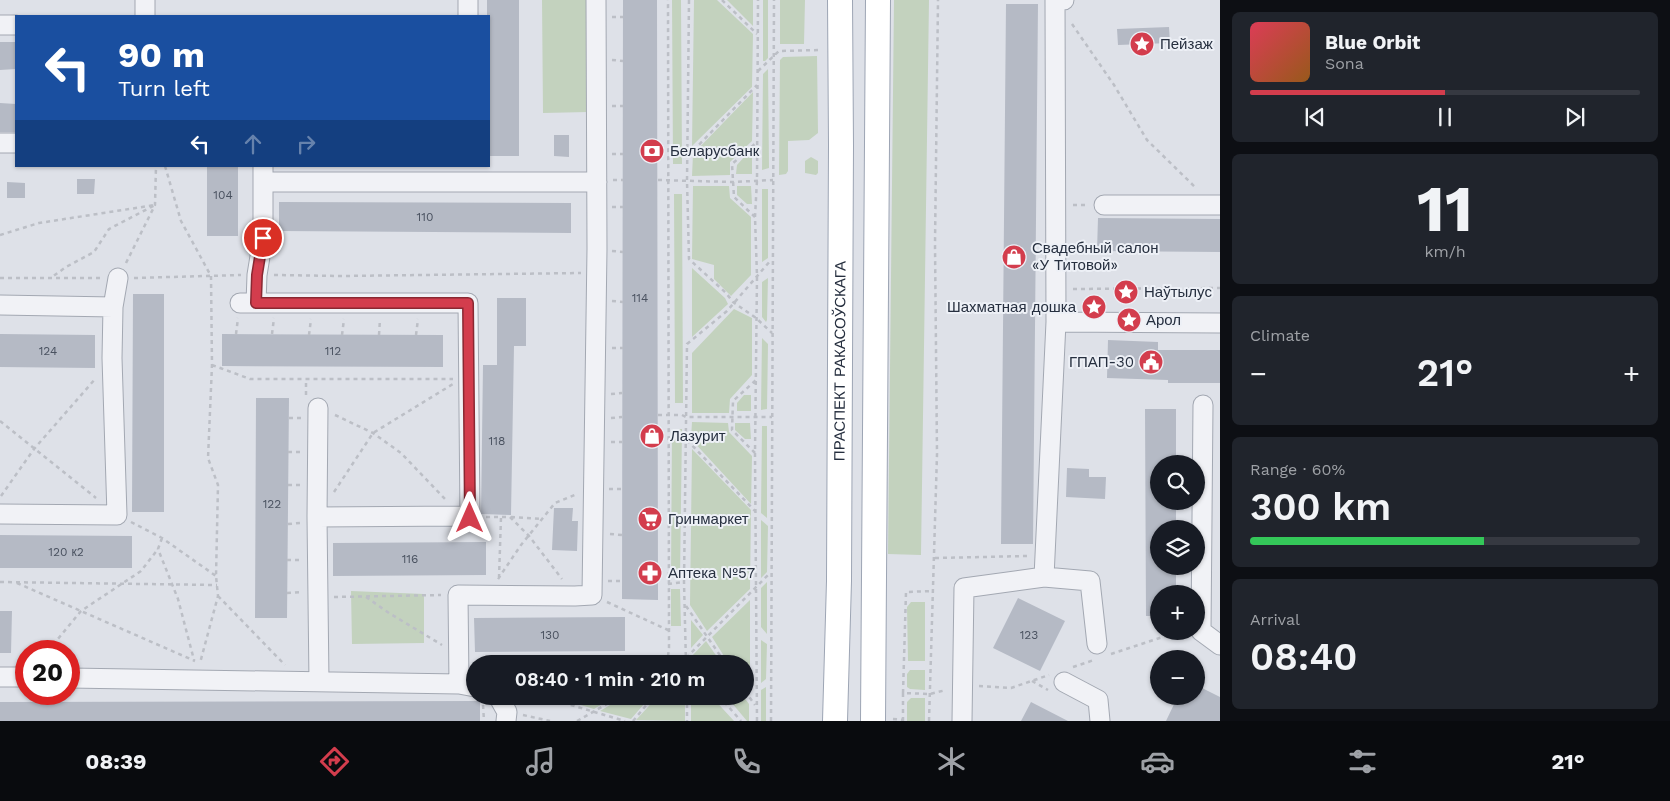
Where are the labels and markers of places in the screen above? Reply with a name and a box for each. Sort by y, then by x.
place icon: Пейзаж [1129,31,1155,57]
place label: Пейзаж [1160,35,1213,53]
bank icon: Беларусбанк [639,138,665,164]
place label: Беларусбанк [670,142,760,160]
pin [242,217,284,259]
place label: Свадебный салон «У Титовой» [1032,239,1158,274]
shop icon: Свадебный салон «У Титовой» [1001,244,1027,270]
place icon: Наўтылус [1113,279,1139,305]
place label: Наўтылус [1144,283,1212,301]
place icon: Шахматная дошка [1081,294,1107,320]
place label: Шахматная дошка [947,298,1077,316]
place icon: Арол [1116,307,1142,333]
place label: Арол [1146,311,1181,329]
public building icon: ГПАП-30 [1138,349,1164,375]
place label: ГПАП-30 [1069,353,1134,371]
shop icon: Лазурит [639,423,665,449]
place label: Лазурит [670,427,726,445]
supermarket icon: Гринмаркет [637,506,663,532]
place label: Гринмаркет [668,510,749,528]
pharmacy icon: Аптека №57 [637,560,663,586]
place label: Аптека №57 [668,564,755,582]

